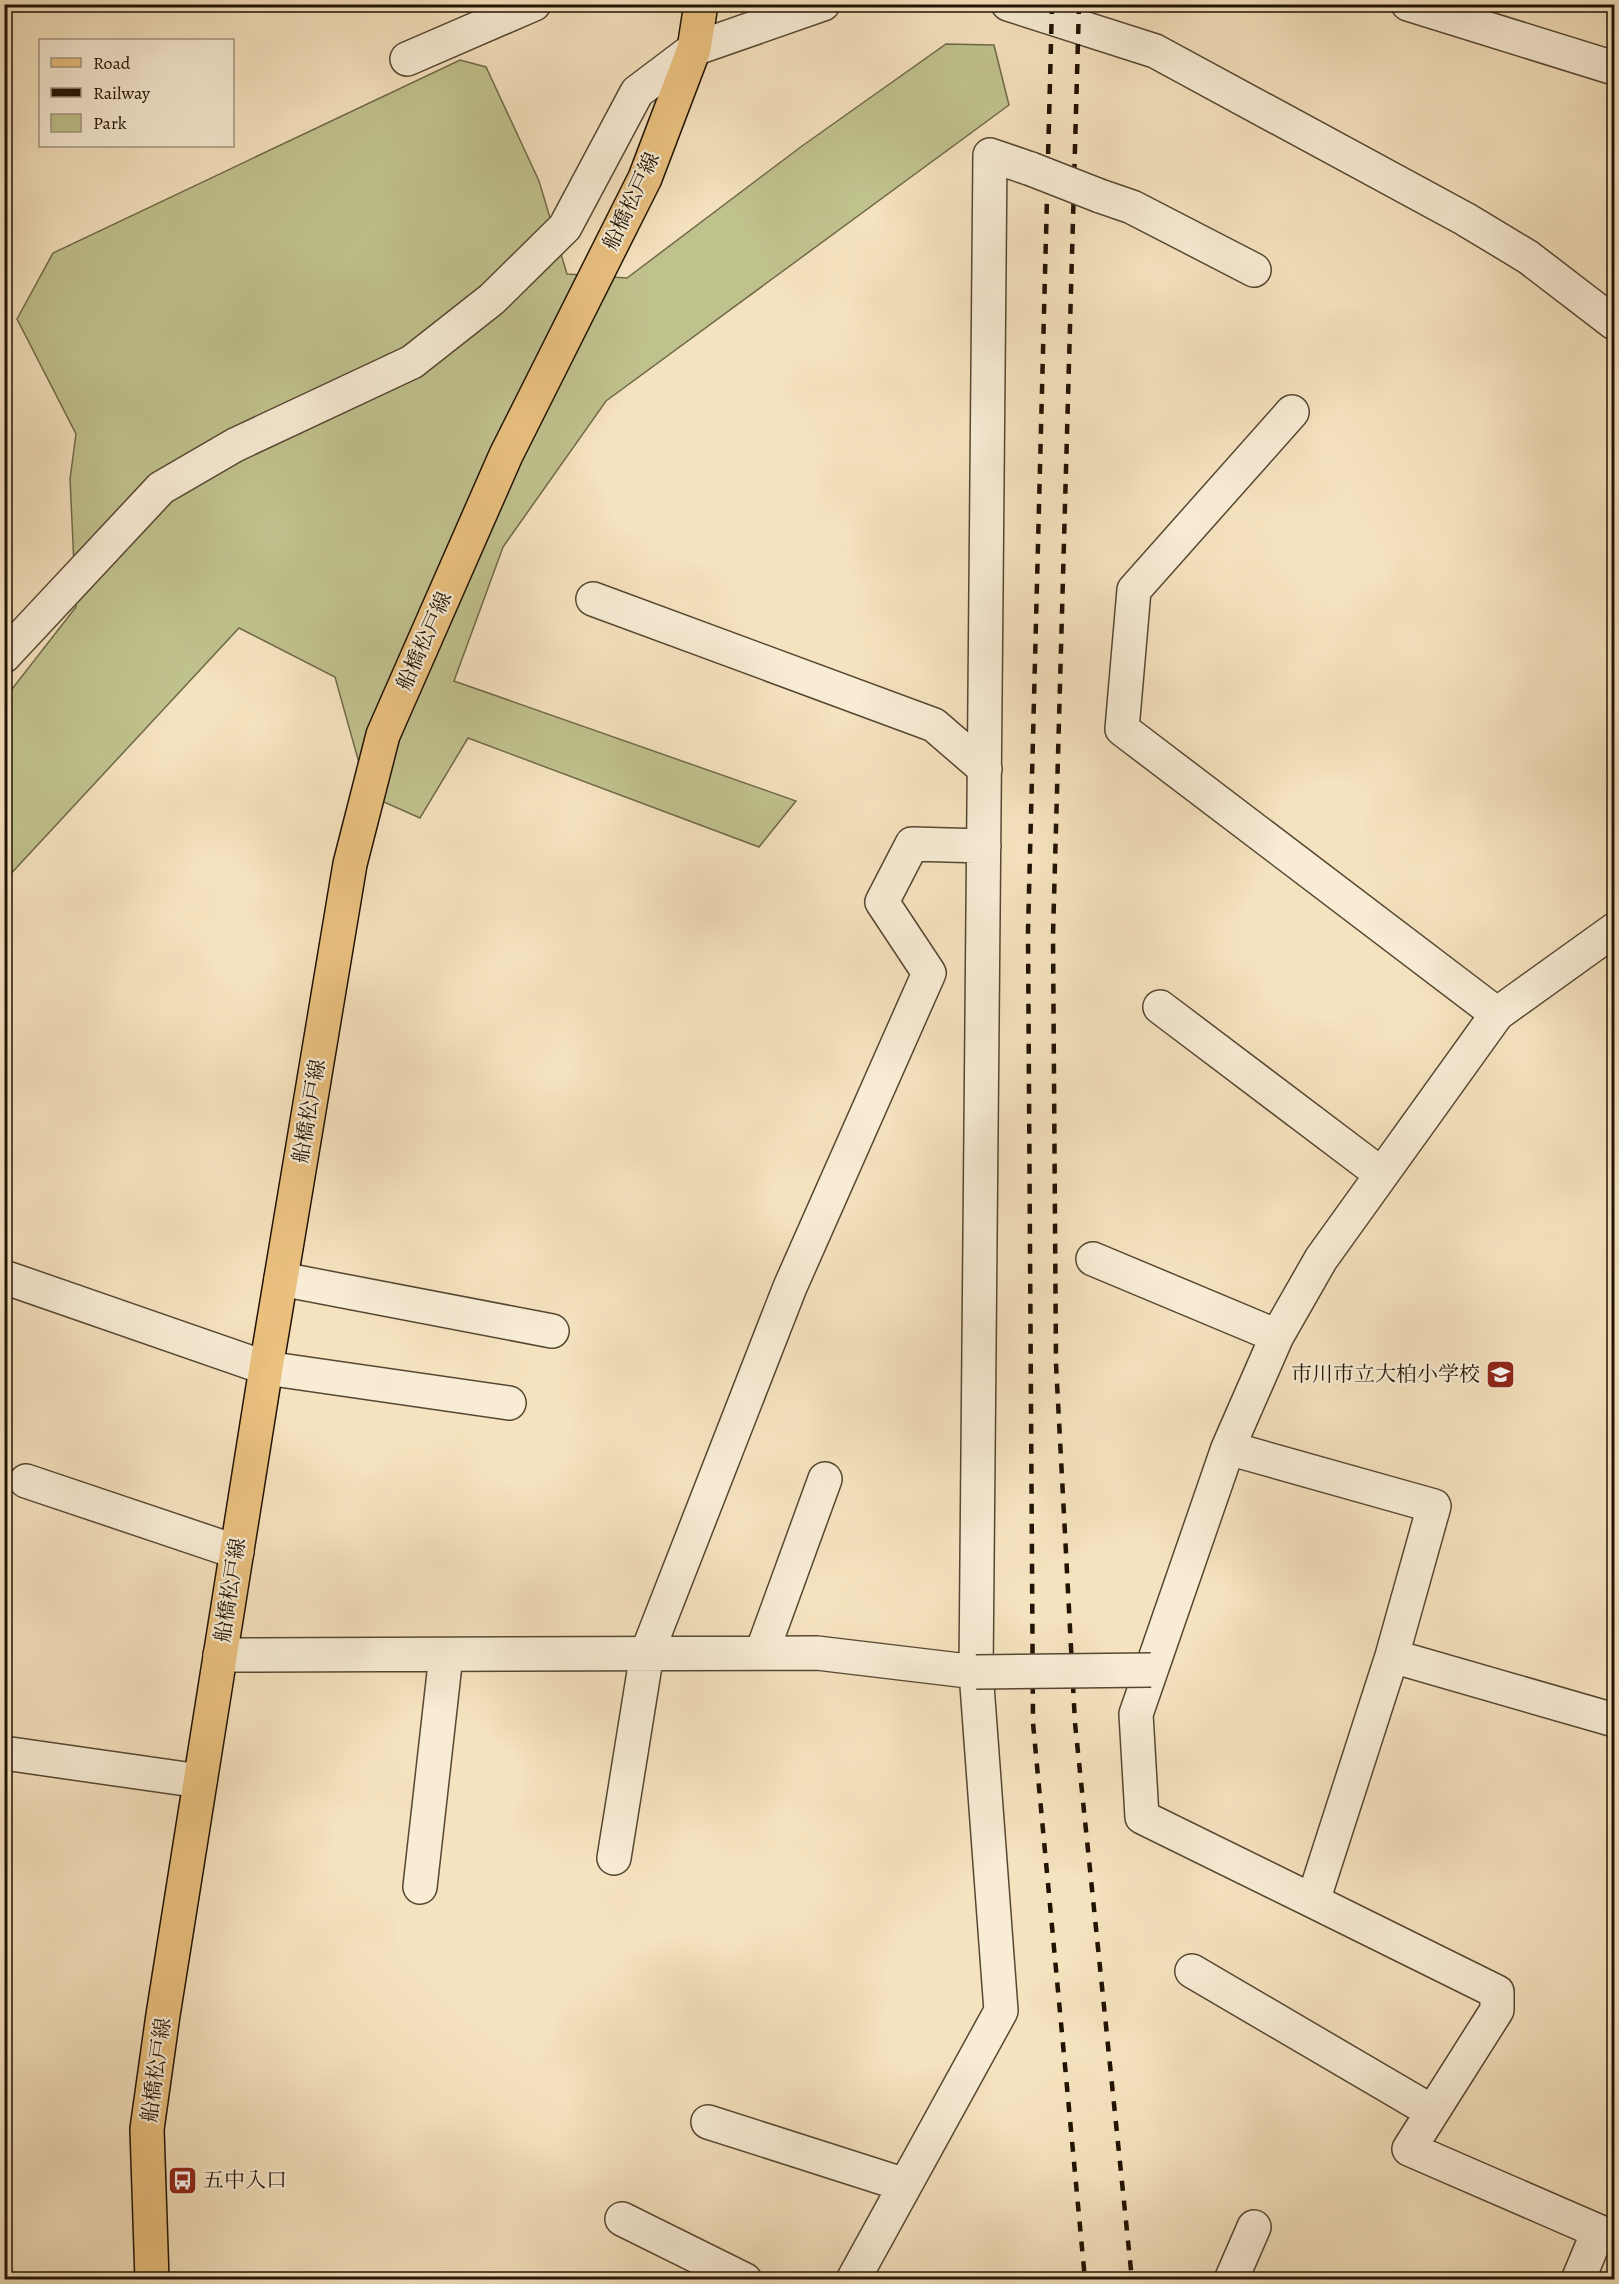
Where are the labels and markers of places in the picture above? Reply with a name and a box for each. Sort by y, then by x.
school or university icon: 市川市立大柏小学校 [1485,1358,1517,1390]
place label: 市川市立大柏小学校 [1291,1360,1480,1388]
bus stop icon: 五中入口 [166,2164,198,2196]
place label: 五中入口 [203,2166,287,2194]

